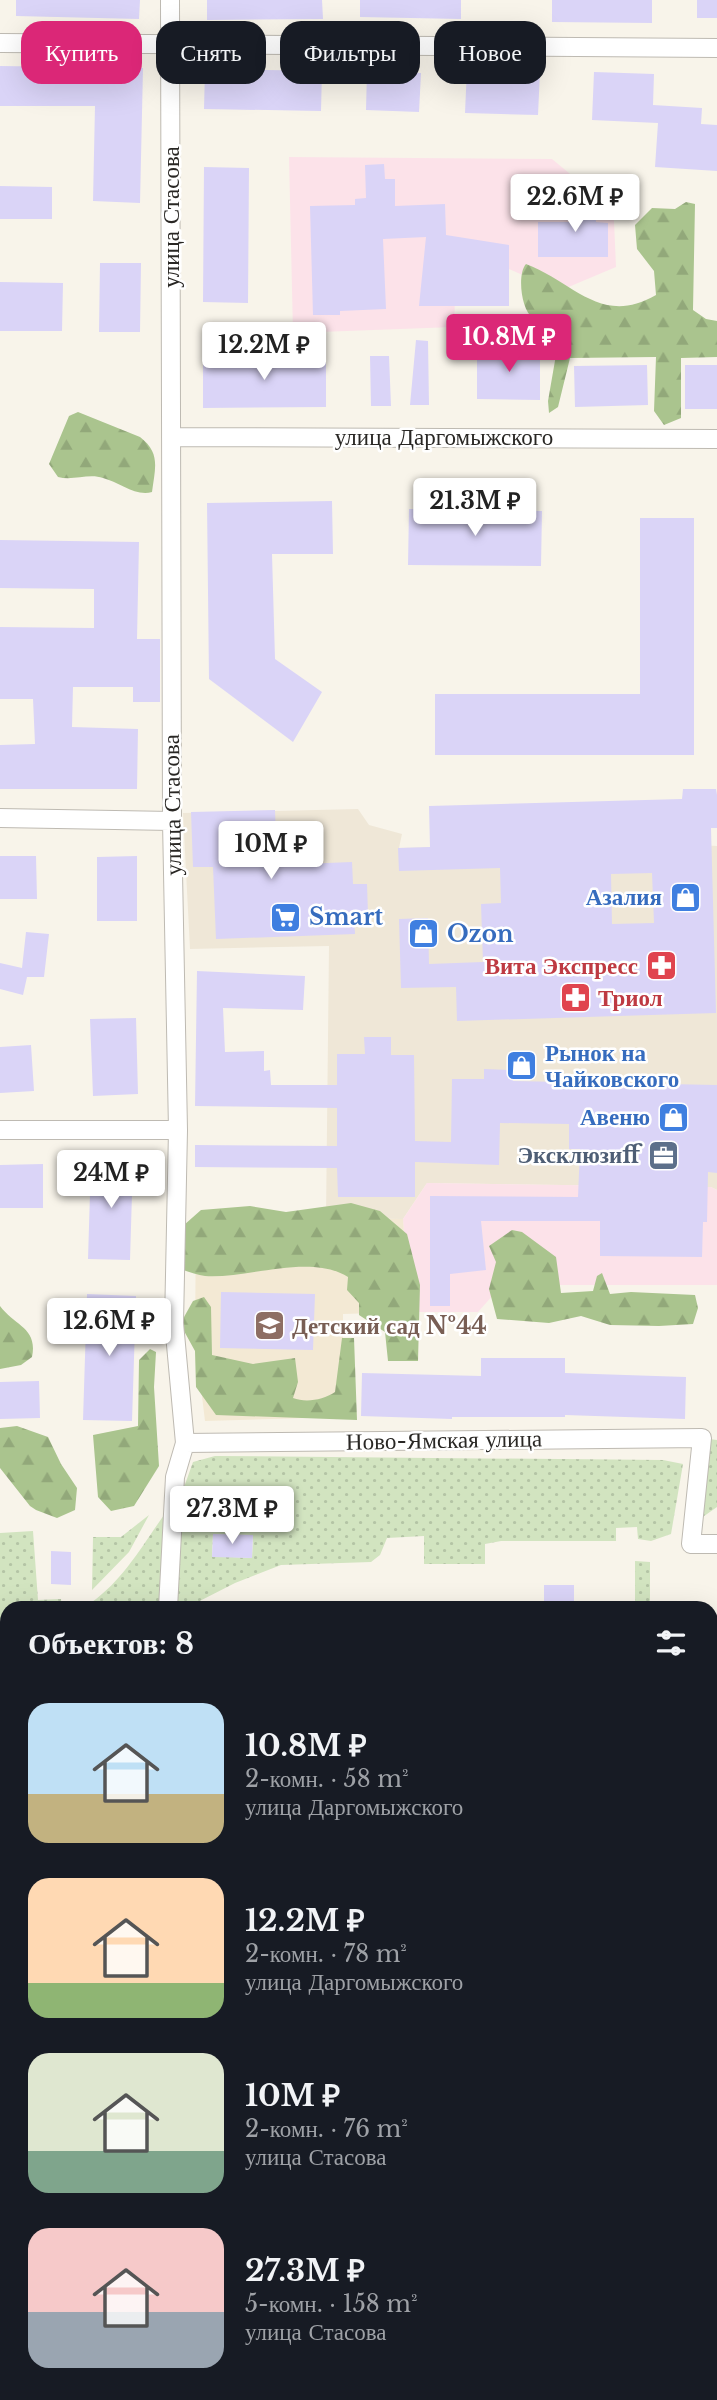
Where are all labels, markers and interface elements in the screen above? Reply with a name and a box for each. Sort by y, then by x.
chip: Купить [21,21,142,84]
chip: Снять [156,21,266,84]
chip: Фильтры [280,21,420,84]
chip: Новое [434,21,546,84]
street label: улица Стасова [157,146,185,288]
pin: 22.6M ₽ [510,174,640,234]
text: 22.6M ₽ [527,183,623,211]
pin: 10.8M ₽ [444,314,574,374]
pin: 12.2M ₽ [199,322,329,382]
text: 10.8M ₽ [462,323,556,351]
text: 12.2M ₽ [218,331,310,359]
street label: улица Даргомыжского [335,423,553,451]
pin: 21.3M ₽ [410,478,540,538]
text: 21.3M ₽ [429,487,521,515]
street label: улица Стасова [157,734,187,876]
pin: 10M ₽ [222,822,320,881]
text: 10M ₽ [234,830,308,858]
shop icon: Азалия [668,880,702,914]
place label: Азалия [586,883,662,911]
supermarket icon: Smart [269,900,303,934]
place label: Smart [309,903,383,931]
shop icon: Ozon [407,917,441,951]
place label: Ozon [447,920,514,948]
pharmacy icon: Вита Экспресс [644,949,678,983]
place label: Вита Экспресс [485,952,638,980]
pharmacy icon: Триол [558,981,592,1015]
place label: Триол [598,984,663,1012]
place label: Рынок на Чайковского [545,1039,679,1093]
shop icon: Рынок на Чайковского [505,1049,539,1083]
shop icon: Авеню [656,1100,690,1134]
place label: Авеню [580,1103,650,1131]
office icon: Эксклюзиff [646,1138,680,1172]
place label: Эксклюзиff [518,1141,643,1169]
pin: 24M ₽ [62,1150,160,1210]
text: 24M ₽ [73,1159,149,1187]
pin: 12.6M ₽ [44,1298,174,1358]
text: 12.6M ₽ [63,1307,155,1335]
school or university icon: Детский сад №44 [252,1309,286,1343]
place label: Детский сад №44 [292,1312,487,1340]
street label: Ново-Ямская улица [346,1424,542,1456]
pin: 27.3M ₽ [167,1486,297,1546]
text: 27.3M ₽ [186,1495,278,1523]
icon: filters [652,1624,690,1662]
text: Объектов: 8 [28,1625,194,1662]
text: 10.8M ₽ [245,1727,367,1764]
icon: home [84,1731,168,1815]
text: 2-комн. · 58 m² [245,1765,408,1793]
text: улица Даргомыжского [245,1793,463,1821]
text: 12.2M ₽ [245,1902,365,1939]
icon: home [84,1906,168,1990]
text: 2-комн. · 78 m² [245,1940,407,1968]
text: улица Даргомыжского [245,1968,463,1996]
text: 10M ₽ [245,2077,340,2114]
icon: home [84,2081,168,2165]
text: 2-комн. · 76 m² [245,2115,408,2143]
text: улица Стасова [245,2143,386,2171]
text: 27.3M ₽ [245,2252,365,2289]
icon: home [84,2256,168,2340]
text: 5-комн. · 158 m² [245,2290,418,2318]
text: улица Стасова [245,2318,386,2346]

